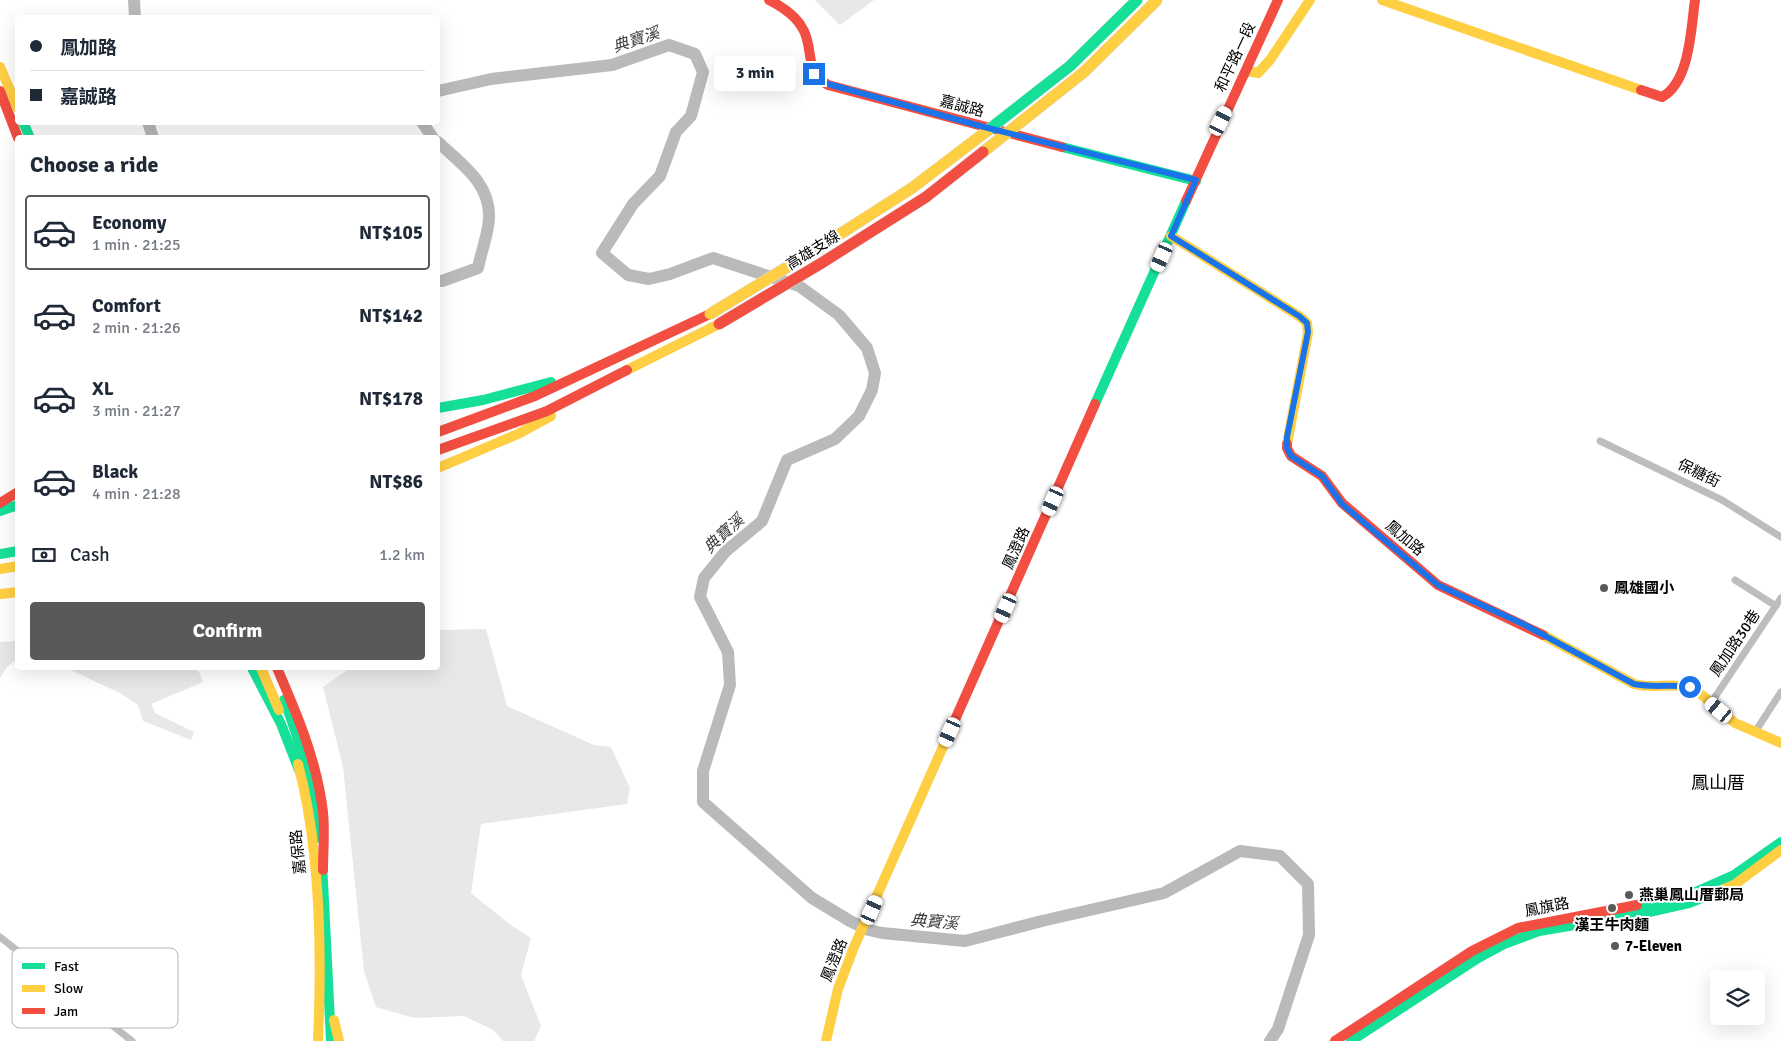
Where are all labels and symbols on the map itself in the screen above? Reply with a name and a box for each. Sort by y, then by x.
street label: 和平路一段 [1211,19,1259,95]
water label: 典寶溪 [610,22,664,57]
callout: 3 min [714,56,796,92]
route end [803,63,825,85]
street label: 嘉誠路 [938,91,986,121]
car [1207,104,1234,138]
street label: 高雄支線 [783,226,843,274]
car [1149,240,1174,274]
street label: 保糖街 [1675,455,1723,491]
car [1040,484,1065,518]
water label: 典寶溪 [700,509,750,558]
street label: 鳳加路 [1382,517,1428,559]
street label: 鳳澄路 [999,524,1033,572]
place label: 鳳雄國小 [1614,579,1675,597]
marker: 鳳雄國小 [1598,582,1610,594]
car [993,591,1018,625]
street label: 鳳加路30巷 [1706,606,1764,680]
route start [1679,676,1701,698]
car [1702,695,1735,725]
car [937,715,962,749]
district label: 鳳山厝 [1691,772,1745,794]
street label: 嘉保路 [287,829,309,875]
place label: 燕巢鳳山厝郵局 [1639,886,1744,904]
marker: 燕巢鳳山厝郵局 [1623,889,1635,901]
car [859,893,884,927]
street label: 鳳旗路 [1523,894,1571,920]
marker: 漢王牛肉麵 [1606,902,1618,914]
water label: 典寶溪 [909,910,961,934]
place label: 漢王牛肉麵 [1574,916,1650,934]
street label: 鳳澄路 [817,936,851,984]
place label: 7-Eleven [1625,937,1682,955]
marker: 7-Eleven [1609,940,1621,952]
legend [12,948,178,1028]
text: Fast [54,958,79,975]
text: Slow [54,980,83,997]
text: Jam [54,1003,78,1020]

